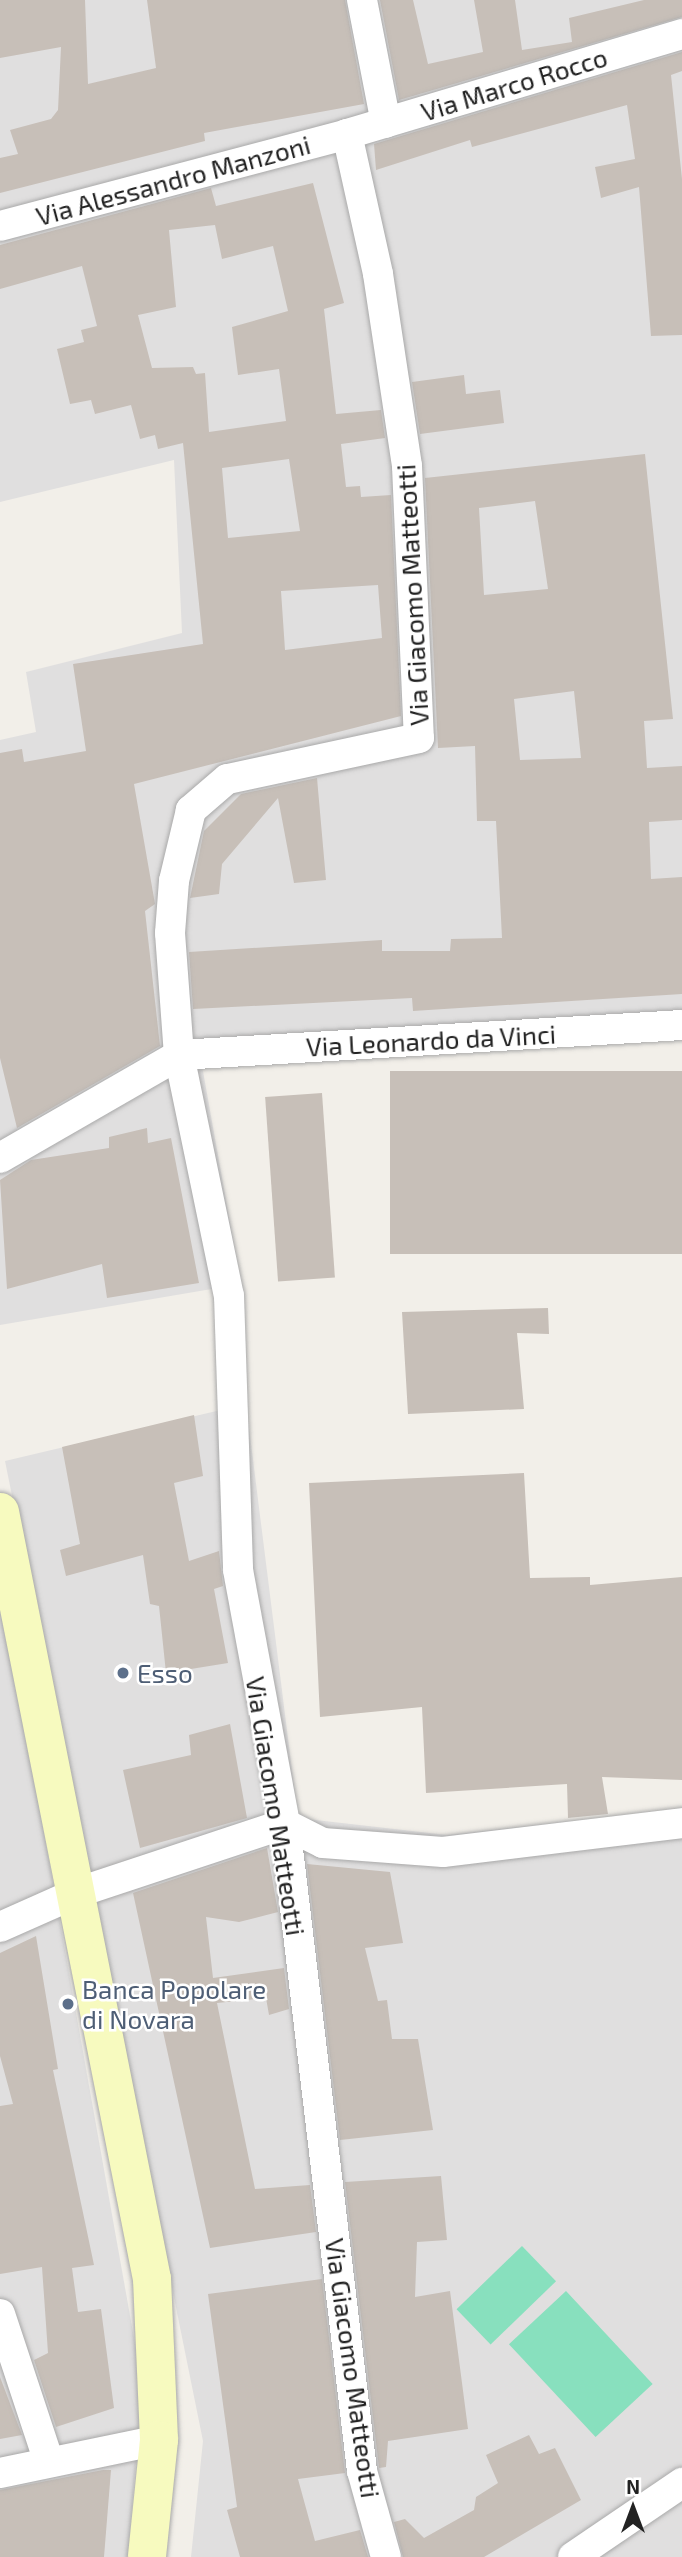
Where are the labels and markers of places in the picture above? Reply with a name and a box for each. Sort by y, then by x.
place label: Esso [137,1657,193,1689]
marker: Esso [115,1665,131,1681]
place label: Banca Popolare di Novara [82,1973,266,2035]
marker: Banca Popolare di Novara [60,1996,76,2012]

